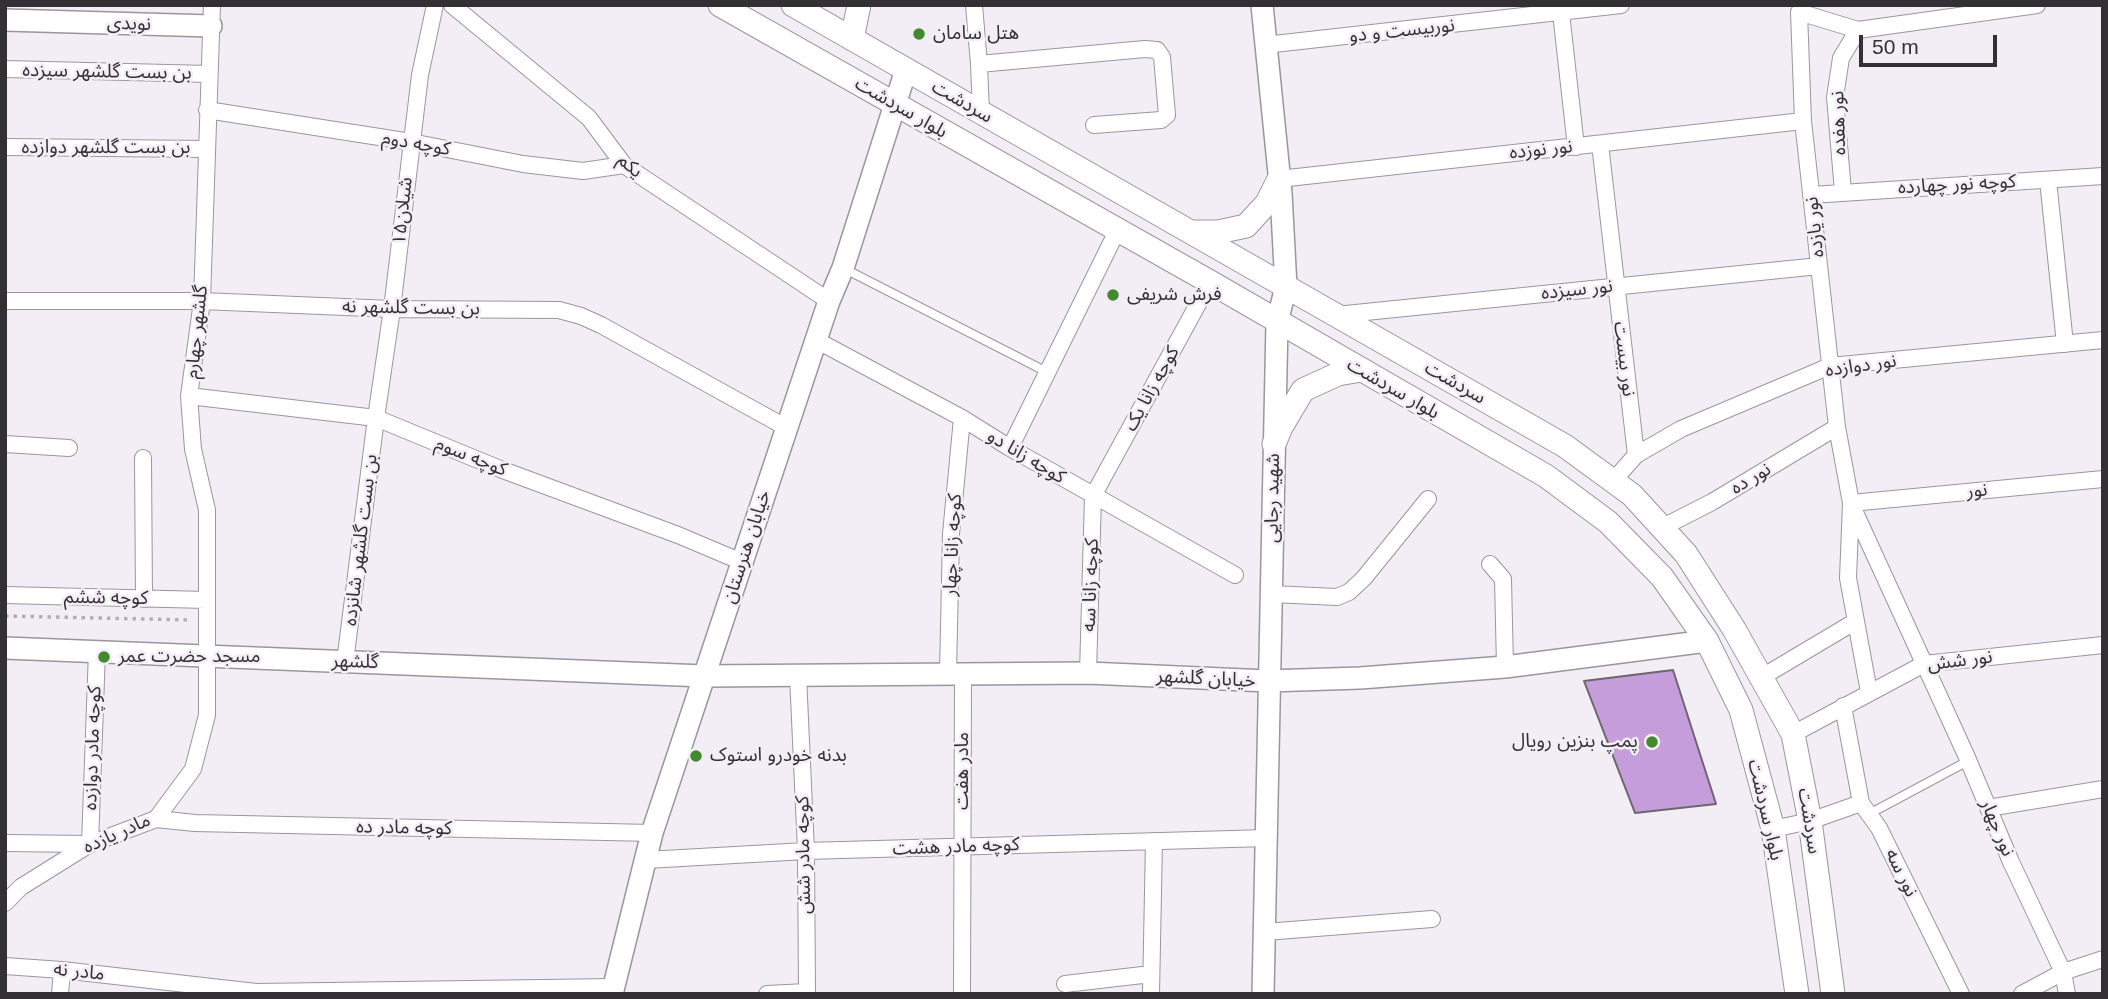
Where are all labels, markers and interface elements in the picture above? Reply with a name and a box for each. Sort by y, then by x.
street label: نویدی [106,12,152,36]
street label: نوربیست و دو [1348,14,1456,48]
scale bar [1863,21,2001,65]
place label: هتل سامان [933,23,1019,45]
marker: هتل سامان [911,26,927,42]
text: 50 m [1872,35,1919,58]
street label: بن بست گلشهر سیزده [22,59,192,85]
street label: بلوار سردشت [851,72,951,144]
street label: سردشت [927,75,997,129]
street label: نور هفده [1826,90,1852,156]
street label: کوچه دوم [380,127,452,161]
street label: نور نوزده [1508,135,1574,165]
street label: بن بست گلشهر دوازده [22,137,190,159]
street label: یکم [613,149,647,183]
street label: کوچه نور چهارده [1897,171,2017,199]
street label: شیلان۱۵ [388,176,418,246]
street label: نور یازده [1800,196,1830,258]
street label: نور سیزده [1540,275,1614,305]
street label: گلشهر چهارم [181,284,213,380]
place label: فرش شریفی [1127,284,1222,306]
marker: فرش شریفی [1105,287,1121,303]
street label: بن بست گلشهر نه [342,295,480,321]
street label: نور بیست [1608,320,1640,398]
street label: کوچه زانا یک [1119,343,1185,435]
street label: نور دوازده [1824,350,1898,382]
street label: بلوار سردشت [1343,353,1443,425]
street label: سردشت [1420,356,1490,410]
street label: کوچه زانا دو [983,425,1069,489]
street label: کوچه سوم [432,432,510,482]
street label: بن بست گلشهر شانزده [339,453,383,627]
street label: شهید رجایی [1261,453,1285,543]
street label: نور ده [1727,458,1775,500]
street label: نور [1966,479,1988,503]
street label: خیابان هنرستان [718,488,776,606]
street label: کوچه زانا چهار [939,493,967,597]
street label: کوچه زانا سه [1078,538,1104,632]
street label: کوچه ششم [64,586,148,610]
place label: مسجد حضرت عمر [118,646,261,668]
street label: نور شش [1926,646,1994,676]
marker: مسجد حضرت عمر [96,649,112,665]
street label: گلشهر [331,650,379,674]
street label: خیابان گلشهر [1156,665,1256,693]
street label: کوچه مادر دوازده [79,685,107,811]
place label: پمپ بنزین رویال [1512,731,1638,753]
street label: مادر هفت [952,732,974,810]
marker: پمپ بنزین رویال [1644,734,1660,750]
place label: بدنه خودرو استوک [710,745,847,767]
marker: بدنه خودرو استوک [688,748,704,764]
street label: بلوار سردشت [1742,757,1788,863]
street label: سردشت [1793,786,1825,856]
street label: کوچه مادر شش [792,796,816,914]
street label: نور چهار [1975,796,2019,860]
street label: مادر یازده [80,809,154,859]
street label: کوچه مادر ده [356,816,452,840]
street label: کوچه مادر هشت [892,833,1020,861]
street label: نور سه [1880,845,1922,901]
street label: مادر نه [52,958,106,986]

